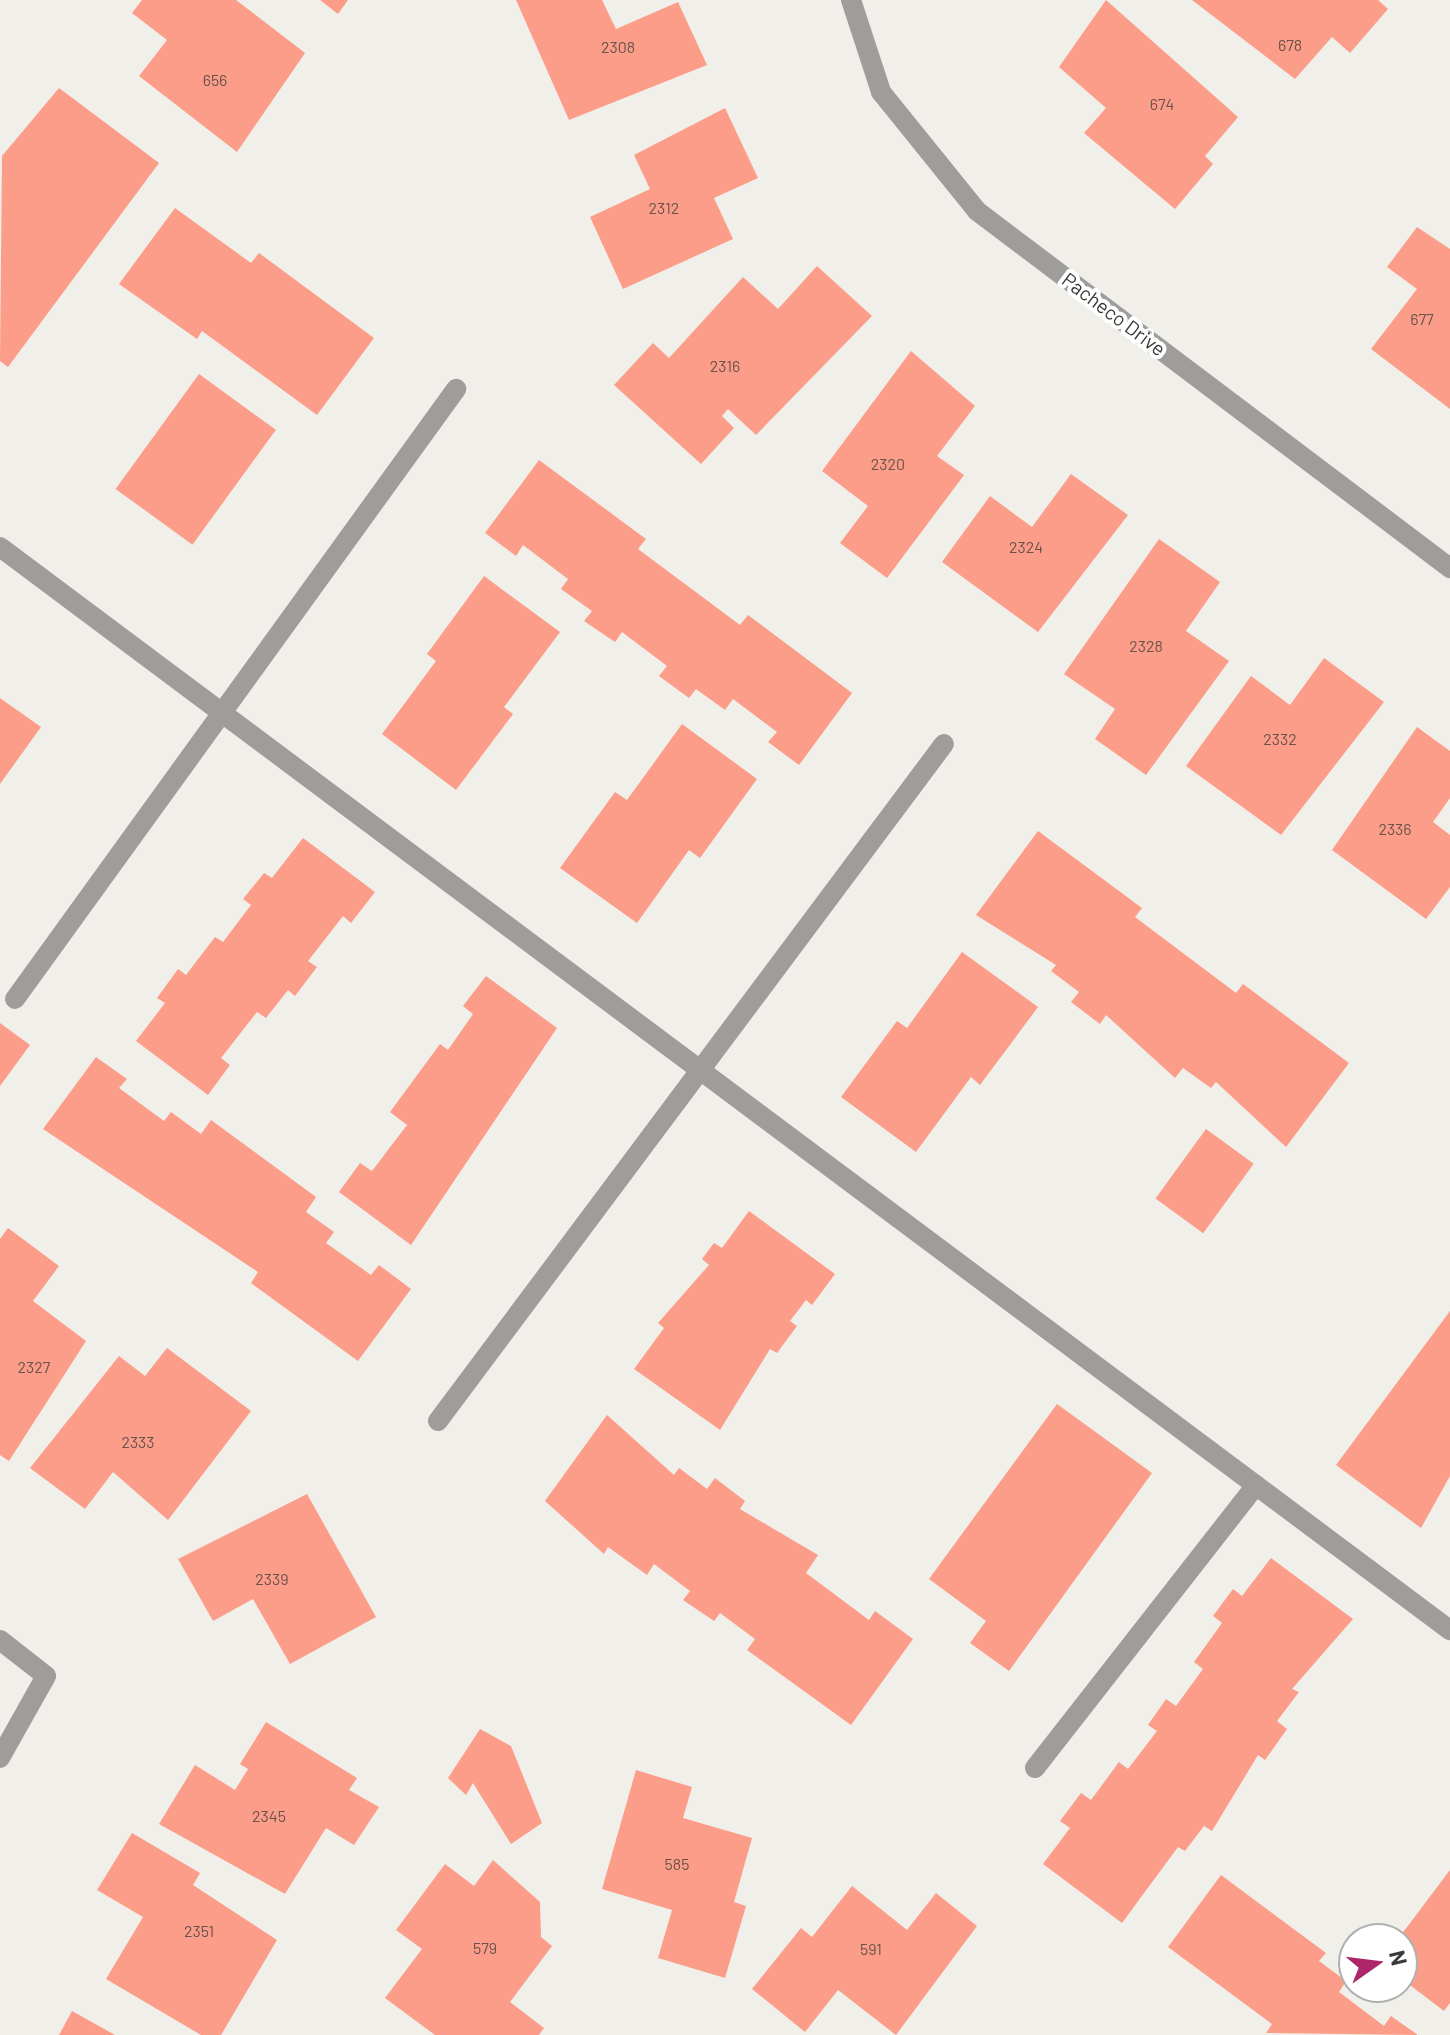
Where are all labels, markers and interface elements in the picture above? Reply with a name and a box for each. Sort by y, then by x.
house number: 678 [1278,35,1302,55]
house number: 2308 [601,37,635,57]
house number: 656 [203,70,227,90]
house number: 674 [1150,94,1174,114]
house number: 2312 [649,198,679,218]
street label: Pacheco Drive [1057,267,1171,361]
house number: 677 [1410,309,1434,329]
house number: 2316 [710,356,740,376]
house number: 2320 [871,454,905,474]
house number: 2324 [1009,537,1043,557]
house number: 2328 [1129,636,1163,656]
house number: 2332 [1263,729,1297,749]
house number: 2336 [1378,819,1412,839]
house number: 2327 [18,1357,50,1377]
house number: 2333 [121,1432,155,1452]
house number: 2339 [255,1569,289,1589]
house number: 2345 [252,1806,286,1826]
house number: 585 [665,1854,689,1874]
house number: 2351 [184,1921,214,1941]
north arrow [1338,1923,1418,2003]
house number: 579 [473,1938,497,1958]
house number: 591 [860,1939,882,1959]
text: N [1385,1947,1414,1968]

